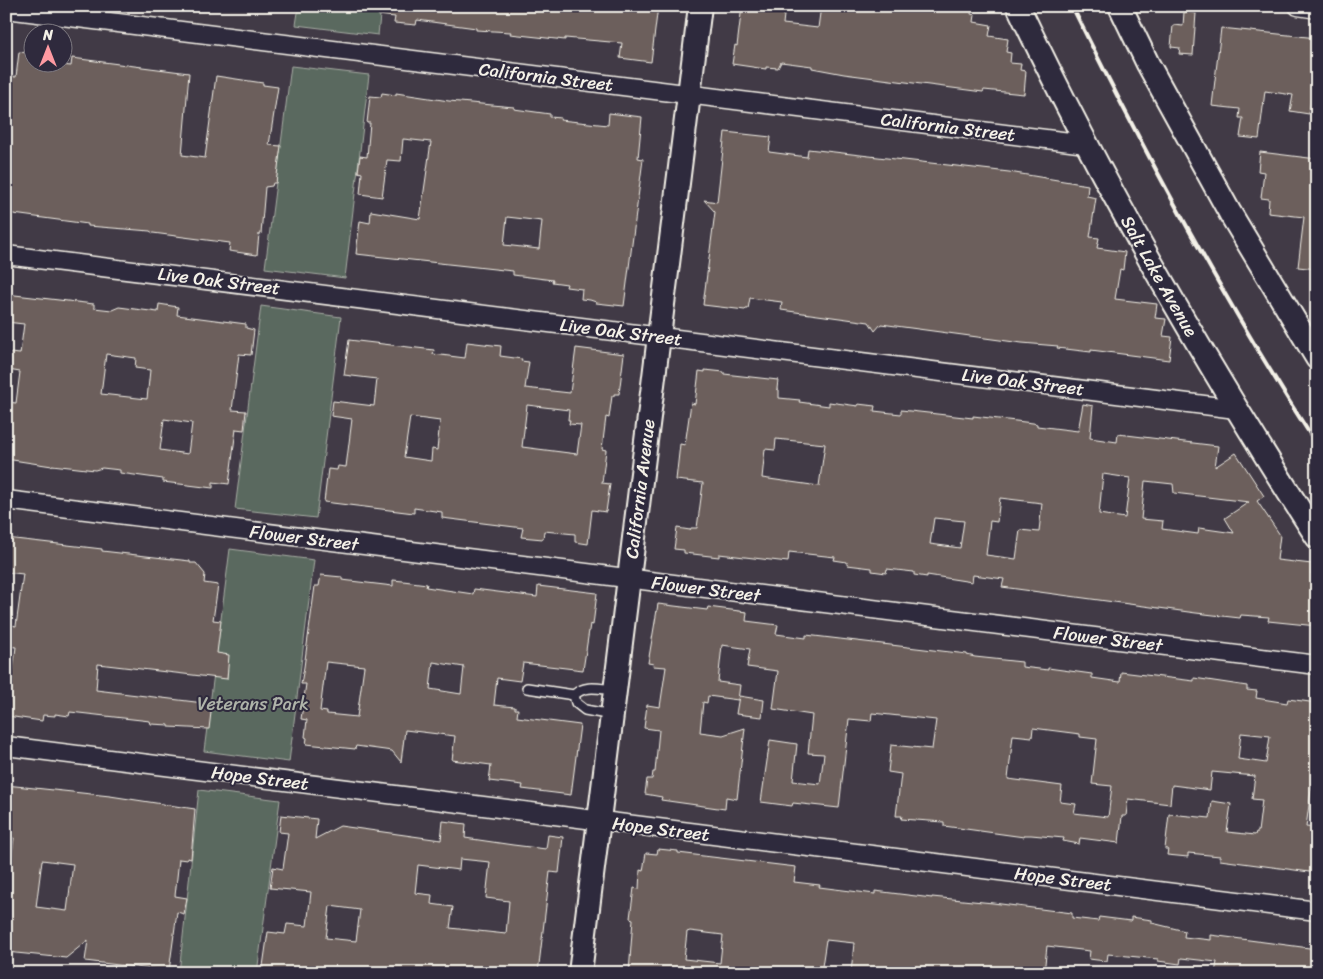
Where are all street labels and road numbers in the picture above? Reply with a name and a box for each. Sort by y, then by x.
street label: California Street [477,53,615,101]
street label: California Street [879,103,1017,151]
street label: Salt Lake Avenue [1112,209,1207,344]
street label: Live Oak Street [156,258,282,304]
street label: Live Oak Street [558,309,684,355]
street label: Live Oak Street [960,359,1086,405]
street label: California Avenue [616,417,665,560]
street label: Flower Street [248,515,361,561]
street label: Flower Street [650,566,763,612]
street label: Flower Street [1052,616,1165,662]
street label: Hope Street [210,756,311,800]
street label: Hope Street [611,807,712,851]
street label: Hope Street [1013,857,1114,901]

